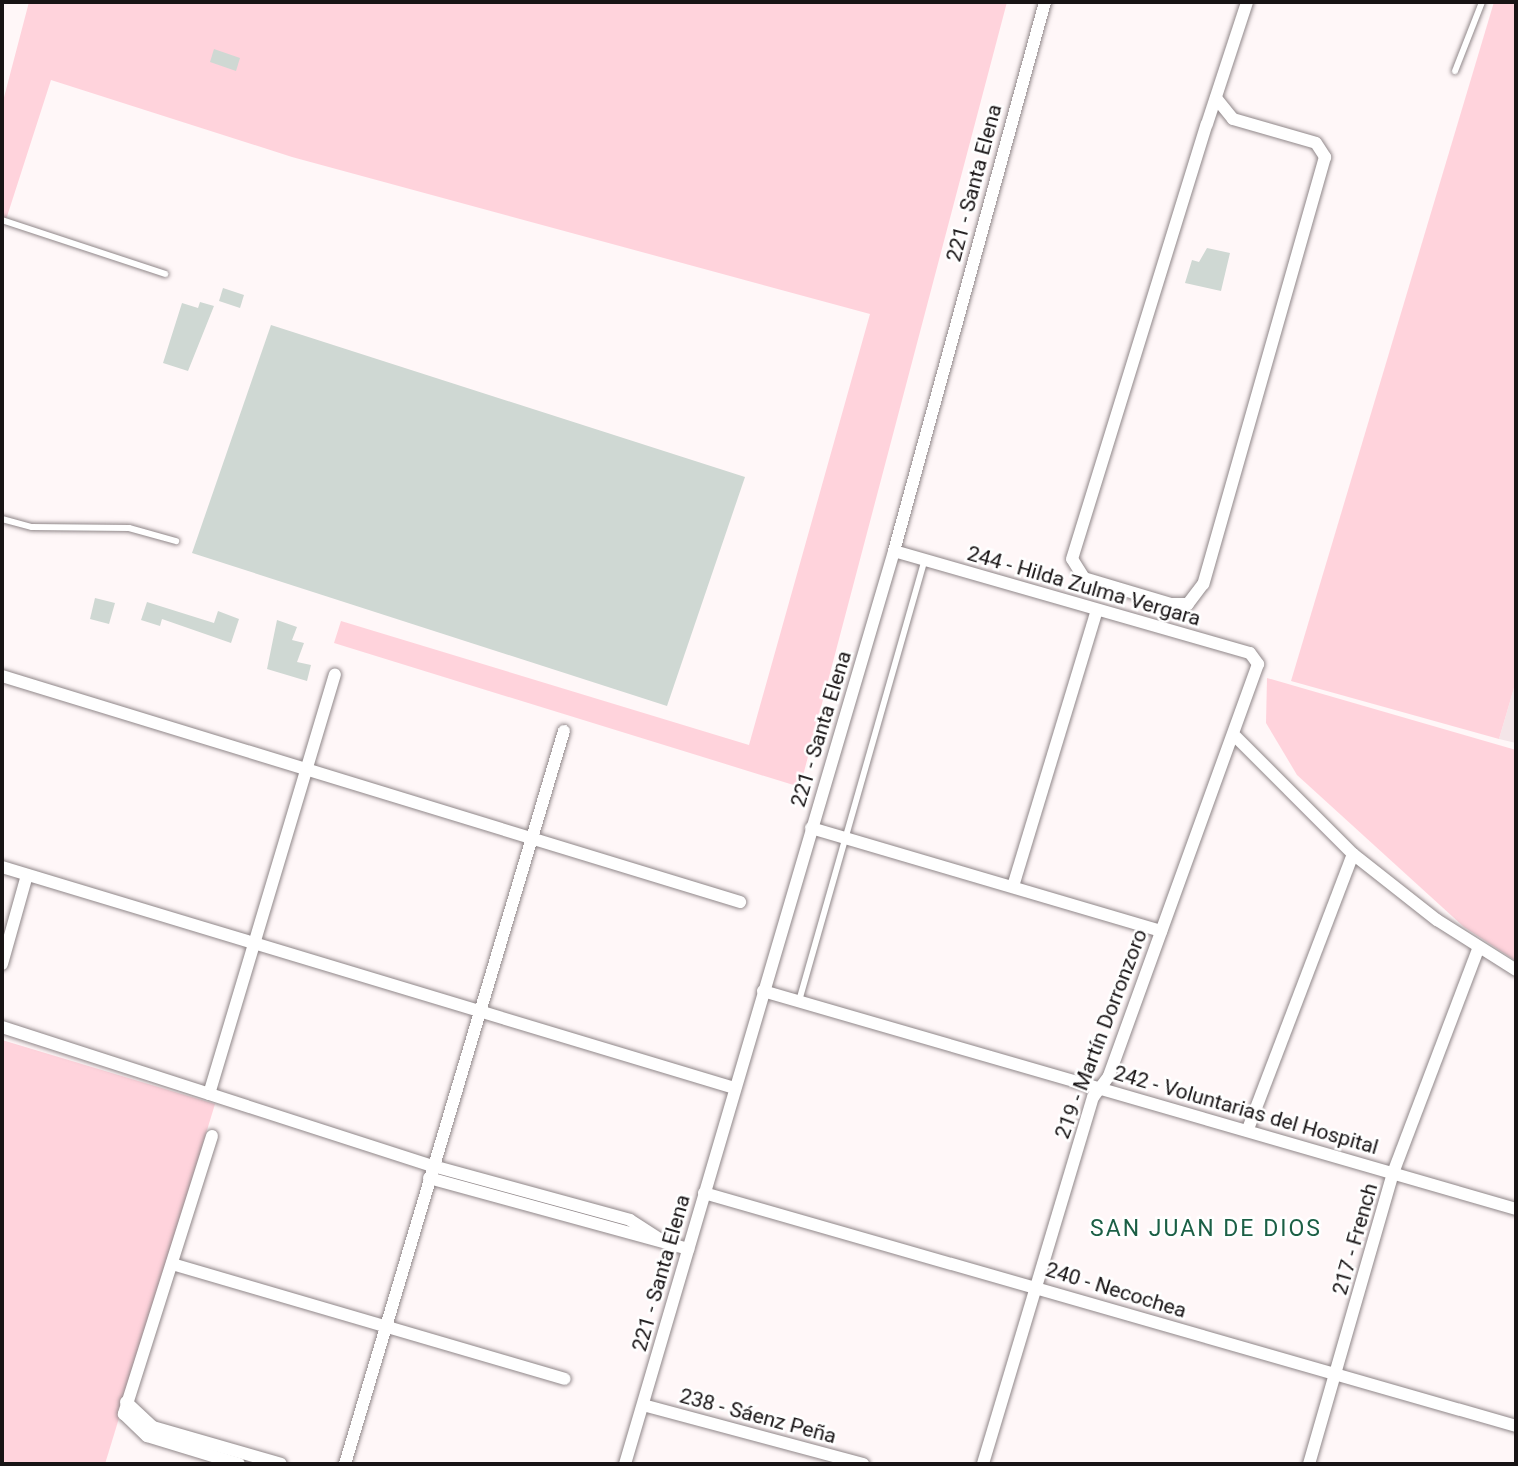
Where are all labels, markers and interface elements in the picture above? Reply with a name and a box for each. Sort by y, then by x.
street label: 221 - Santa Elena [941,102,1007,264]
street label: 244 - Hilda Zulma Vergara [964,541,1204,631]
street label: 221 - Santa Elena [785,648,857,810]
street label: 219 - Martín Dorronzoro [1049,926,1153,1142]
street label: 242 - Voluntarias del Hospital [1111,1060,1381,1160]
street label: 217 - French [1327,1180,1383,1298]
street label: 221 - Santa Elena [627,1192,695,1354]
district label: SAN JUAN DE DIOS [1092,1215,1320,1243]
street label: 240 - Necochea [1043,1257,1189,1323]
street label: 238 - Sáenz Peña [677,1383,839,1449]

